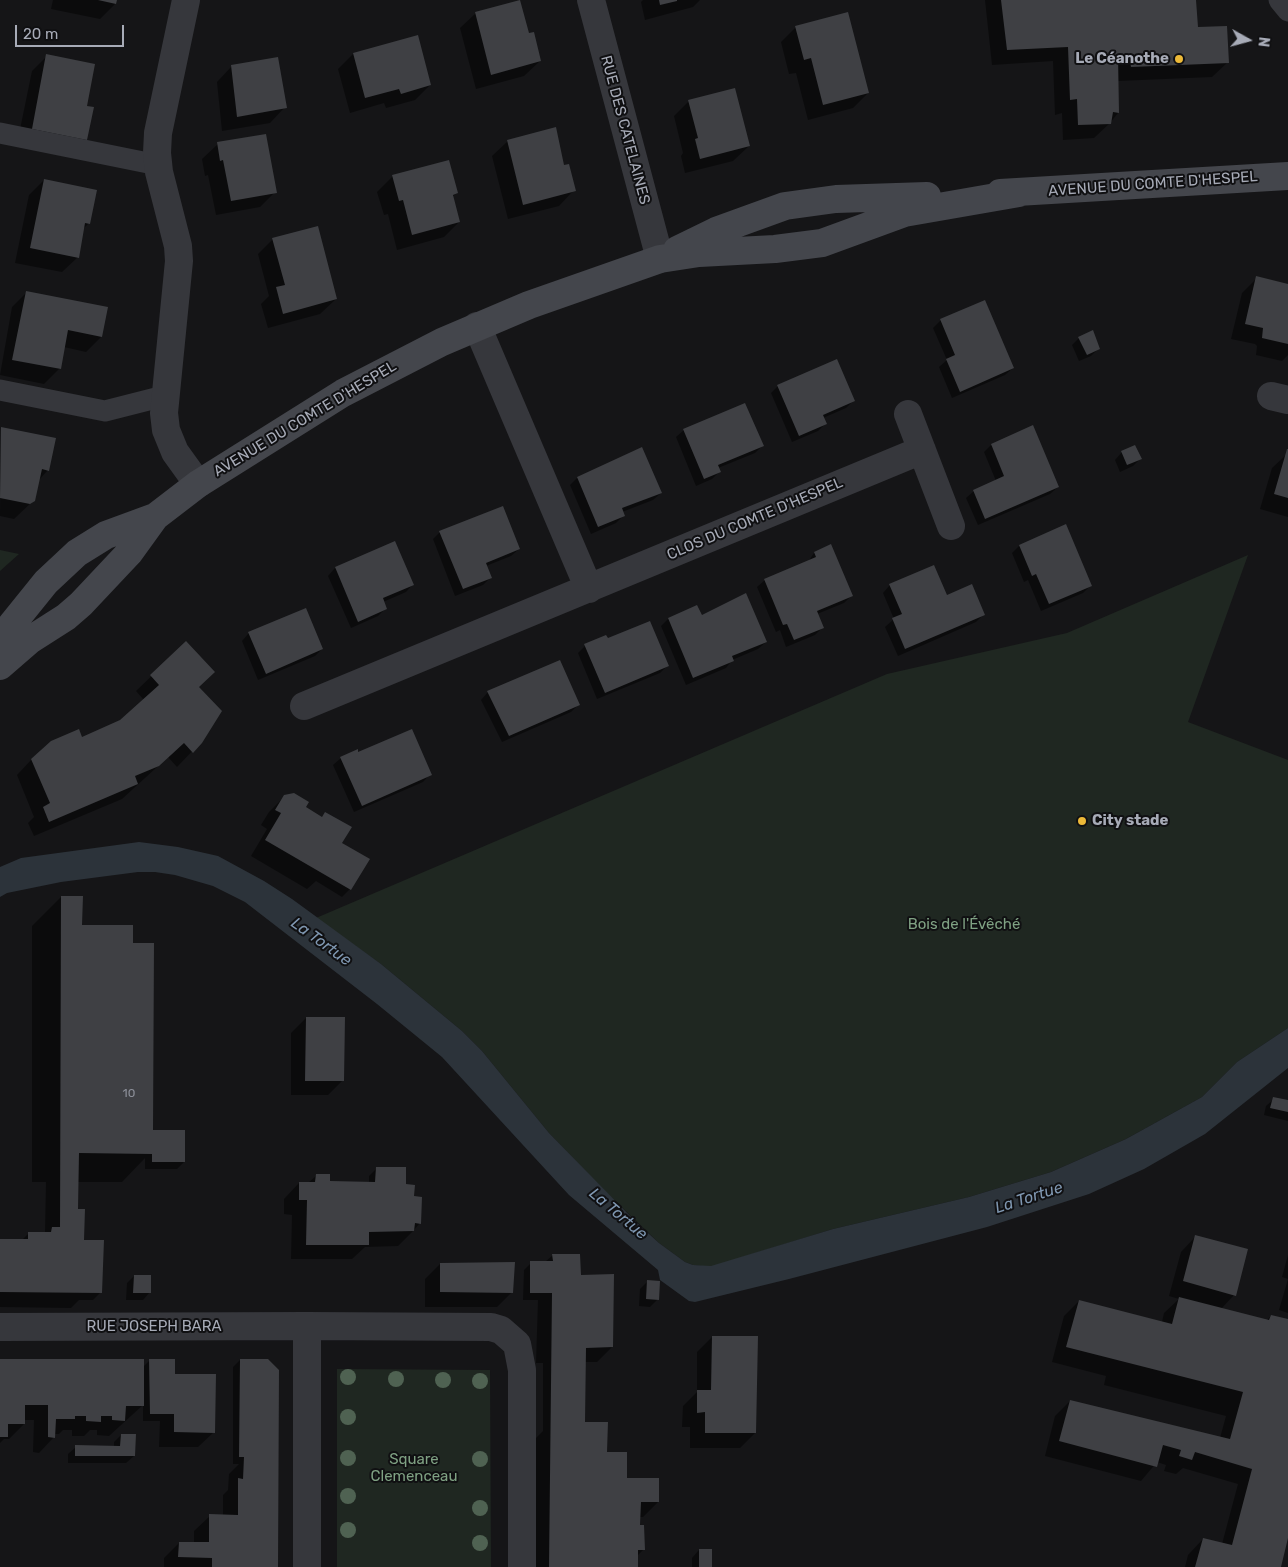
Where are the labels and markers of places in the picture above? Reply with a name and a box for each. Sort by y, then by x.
place label: Le Céanothe [1075,50,1169,68]
marker: Le Céanothe [1173,53,1185,65]
place label: City stade [1092,812,1168,830]
marker: City stade [1076,815,1088,827]

